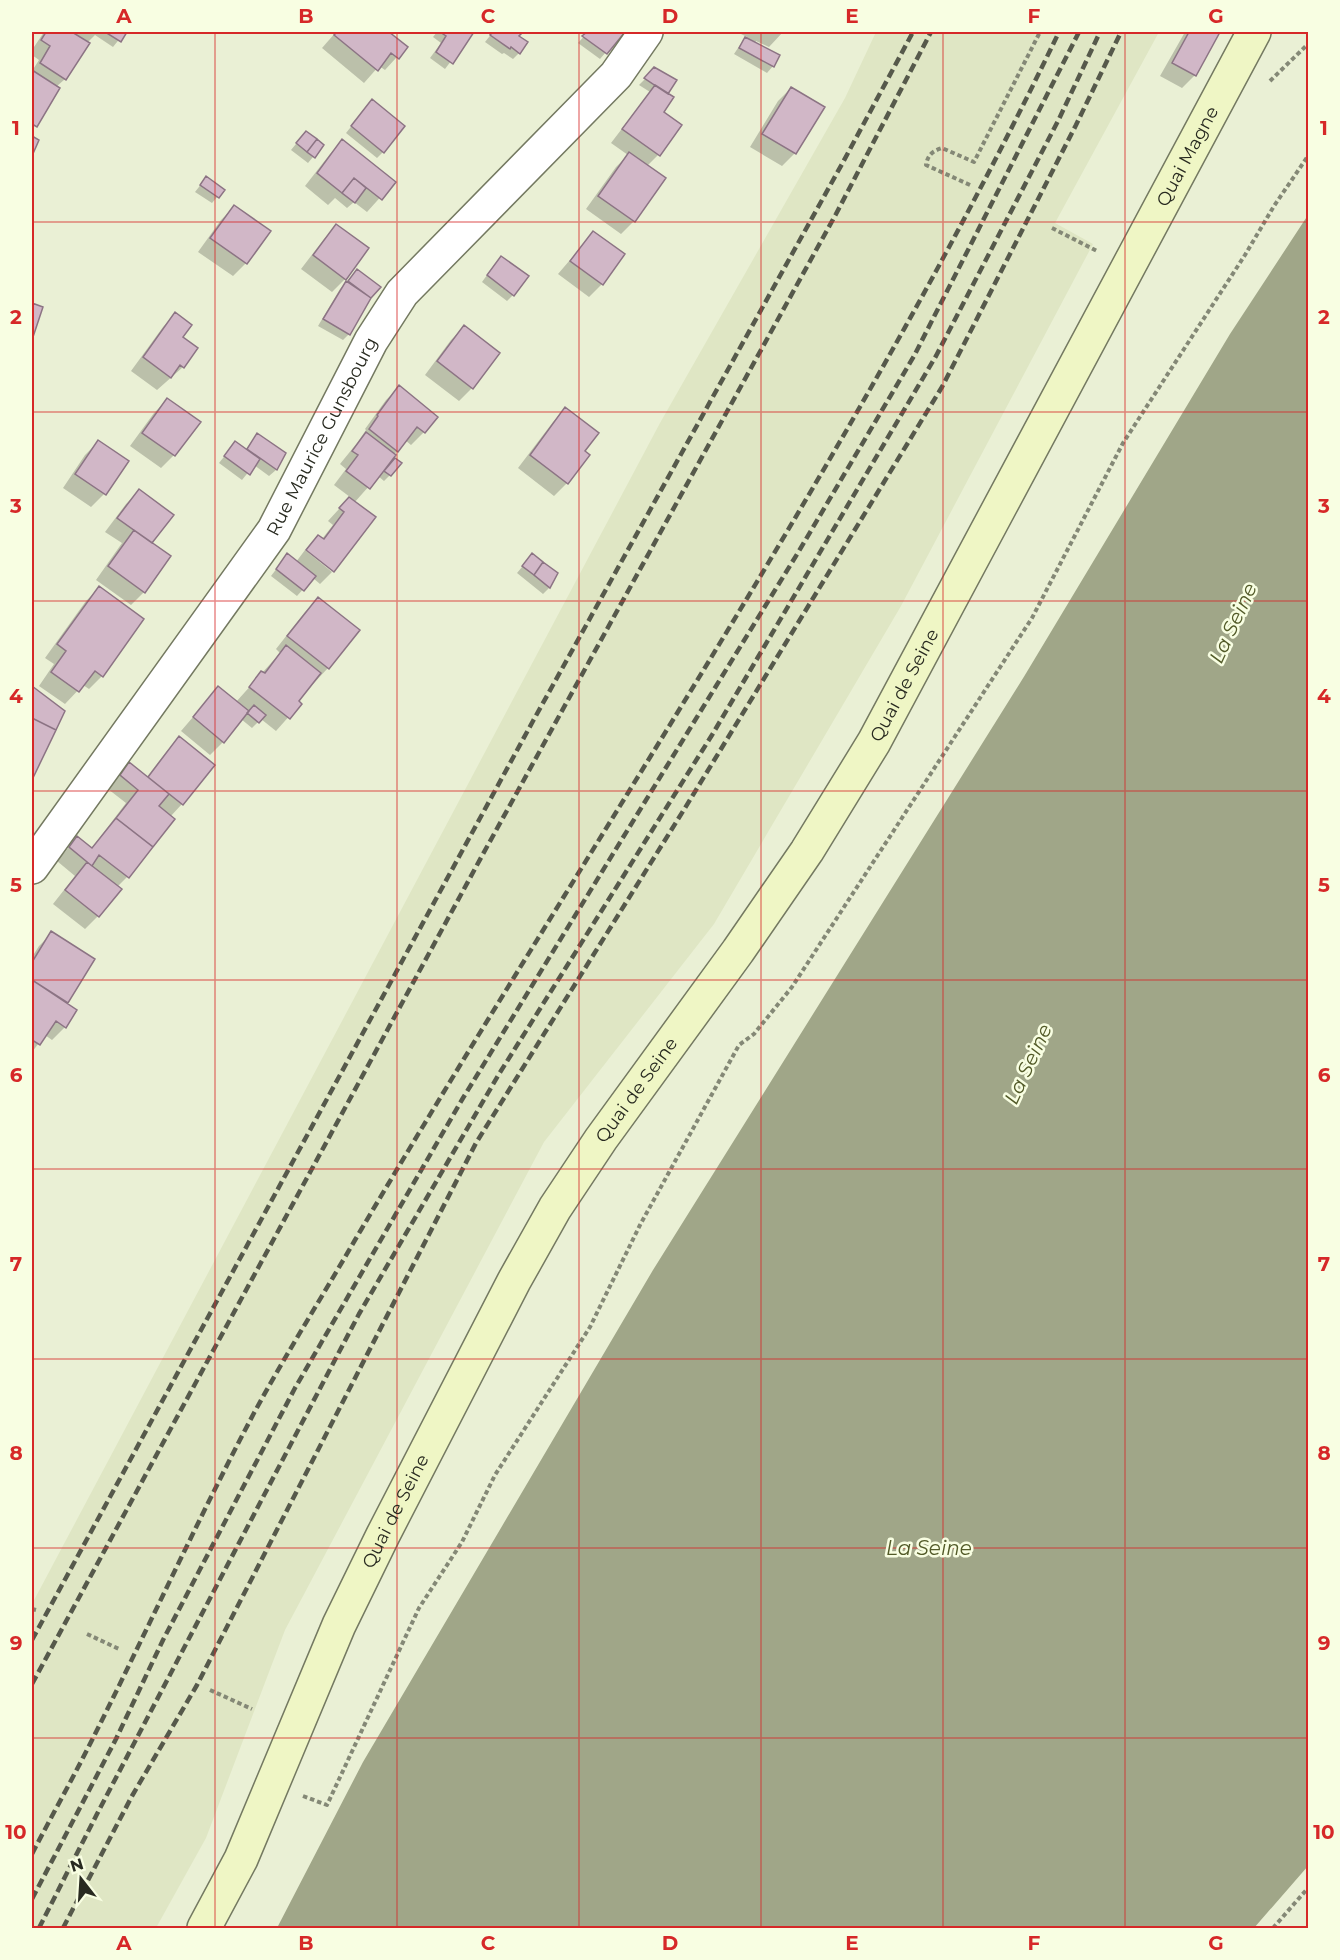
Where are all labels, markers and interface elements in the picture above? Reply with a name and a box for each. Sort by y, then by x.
text: A [115,4,132,28]
text: B [298,4,314,28]
text: C [481,4,496,28]
text: D [662,4,678,28]
text: E [845,4,859,28]
text: F [1028,4,1041,28]
text: G [1208,4,1224,28]
street label: Quai Magne [1152,102,1223,210]
text: 1 [12,116,20,140]
text: 1 [1320,116,1328,140]
text: 2 [10,305,22,329]
text: 2 [1318,305,1330,329]
street label: Rue Maurice Gunsbourg [262,334,382,539]
text: 3 [9,494,22,518]
text: 3 [1317,494,1330,518]
water label: La Seine [1204,579,1262,667]
street label: Quai de Seine [865,625,944,746]
text: 4 [9,684,23,708]
text: 4 [1317,684,1331,708]
text: 5 [10,873,22,897]
text: 5 [1318,873,1330,897]
water label: La Seine [999,1020,1057,1108]
street label: Quai de Seine [591,1033,682,1147]
text: 6 [10,1063,23,1087]
text: 6 [1318,1063,1331,1087]
text: 7 [10,1252,22,1276]
text: 7 [1318,1252,1330,1276]
text: 8 [9,1441,23,1465]
text: 8 [1317,1441,1331,1465]
street label: Quai de Seine [357,1450,434,1572]
water label: La Seine [886,1536,972,1560]
text: 9 [10,1631,22,1655]
text: 9 [1318,1631,1330,1655]
text: 10 [5,1820,27,1844]
text: 10 [1313,1820,1335,1844]
north arrow [51,1849,111,1909]
text: N [68,1854,86,1876]
text: A [115,1931,132,1955]
text: B [298,1931,314,1955]
text: C [481,1931,496,1955]
text: D [662,1931,678,1955]
text: E [845,1931,859,1955]
text: F [1028,1931,1041,1955]
text: G [1208,1931,1224,1955]

